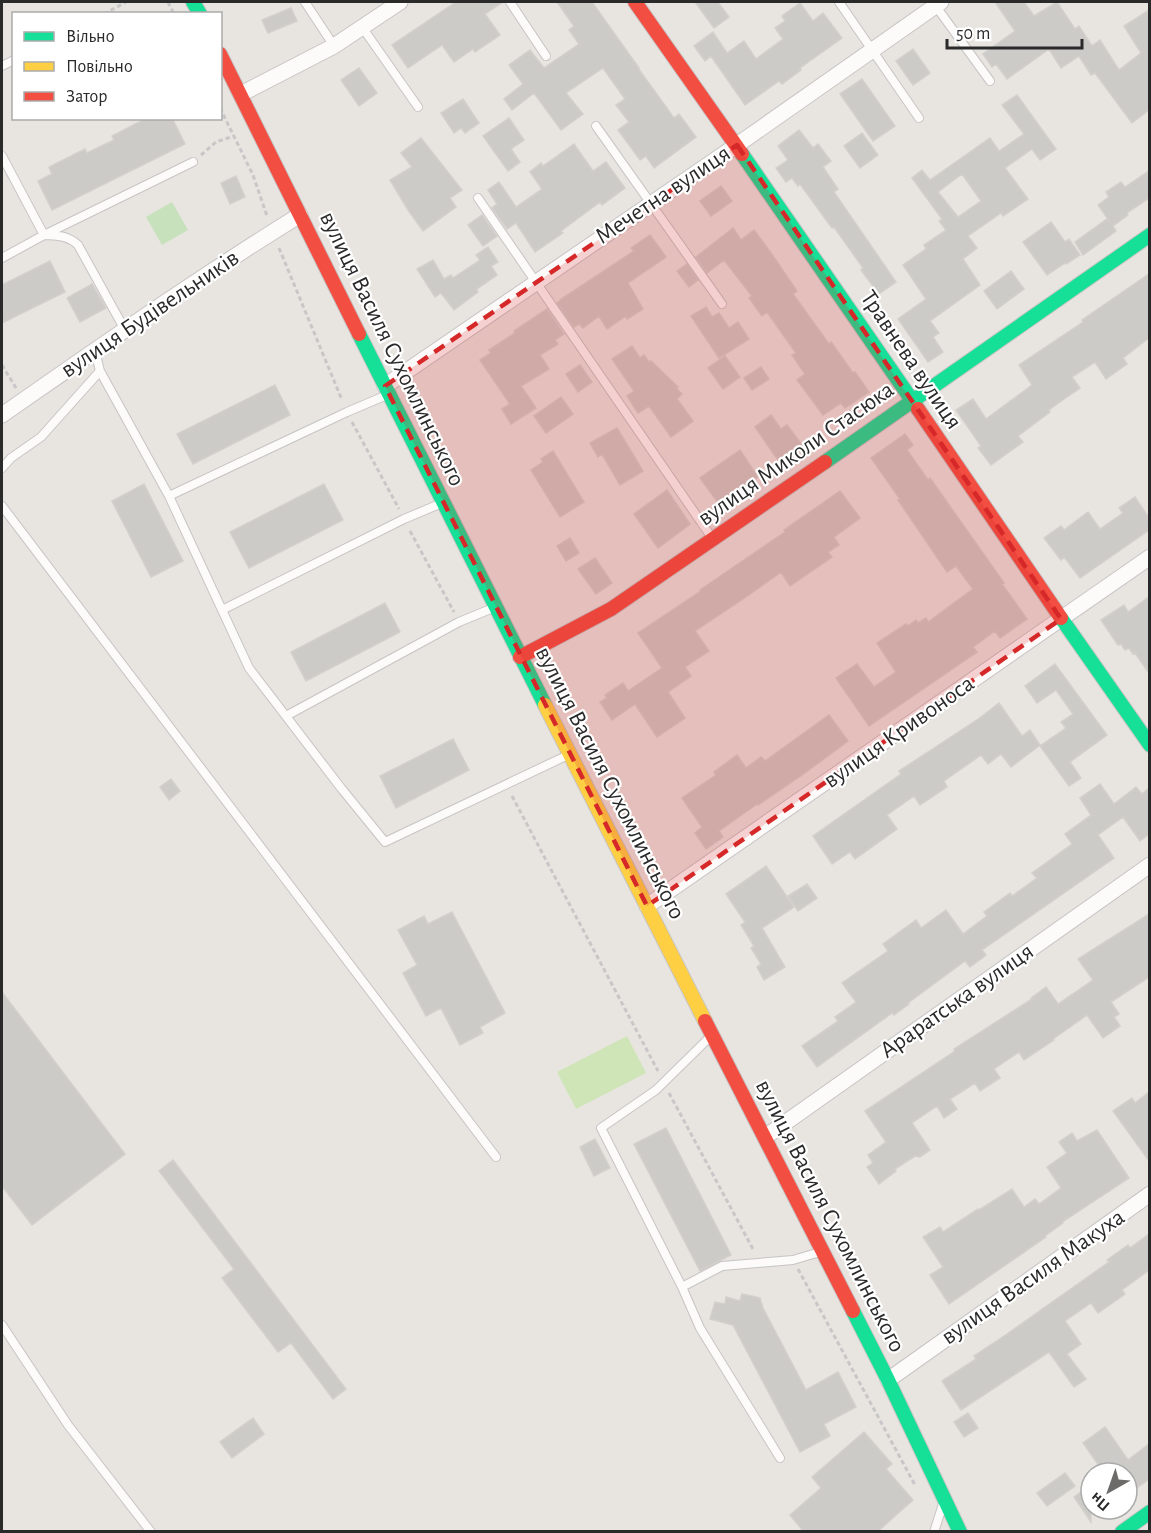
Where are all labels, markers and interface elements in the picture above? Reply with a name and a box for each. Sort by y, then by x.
legend [12,12,222,120]
scale bar [947,12,1082,50]
text: 50 m [956,25,990,43]
text: Вільно [66,28,114,46]
text: Повільно [66,58,133,76]
text: Затор [66,88,107,106]
street label: Мечетна вулиця [591,141,735,249]
street label: вулиця Василя Сухомлинського [315,208,469,490]
street label: вулиця Будівельників [57,246,243,382]
street label: Травнева вулиця [856,286,966,434]
street label: вулиця Миколи Стасюка [694,377,898,531]
street label: вулиця Василя Сухомлинського [531,643,689,923]
street label: вулиця Кривоноса [819,671,979,793]
street label: Араратська вулиця [876,939,1038,1063]
street label: вулиця Василя Сухомлинського [751,1076,909,1356]
street label: вулиця Василя Макуха [937,1205,1129,1349]
north arrow [1079,1461,1139,1521]
text: Пн [1087,1489,1113,1514]

